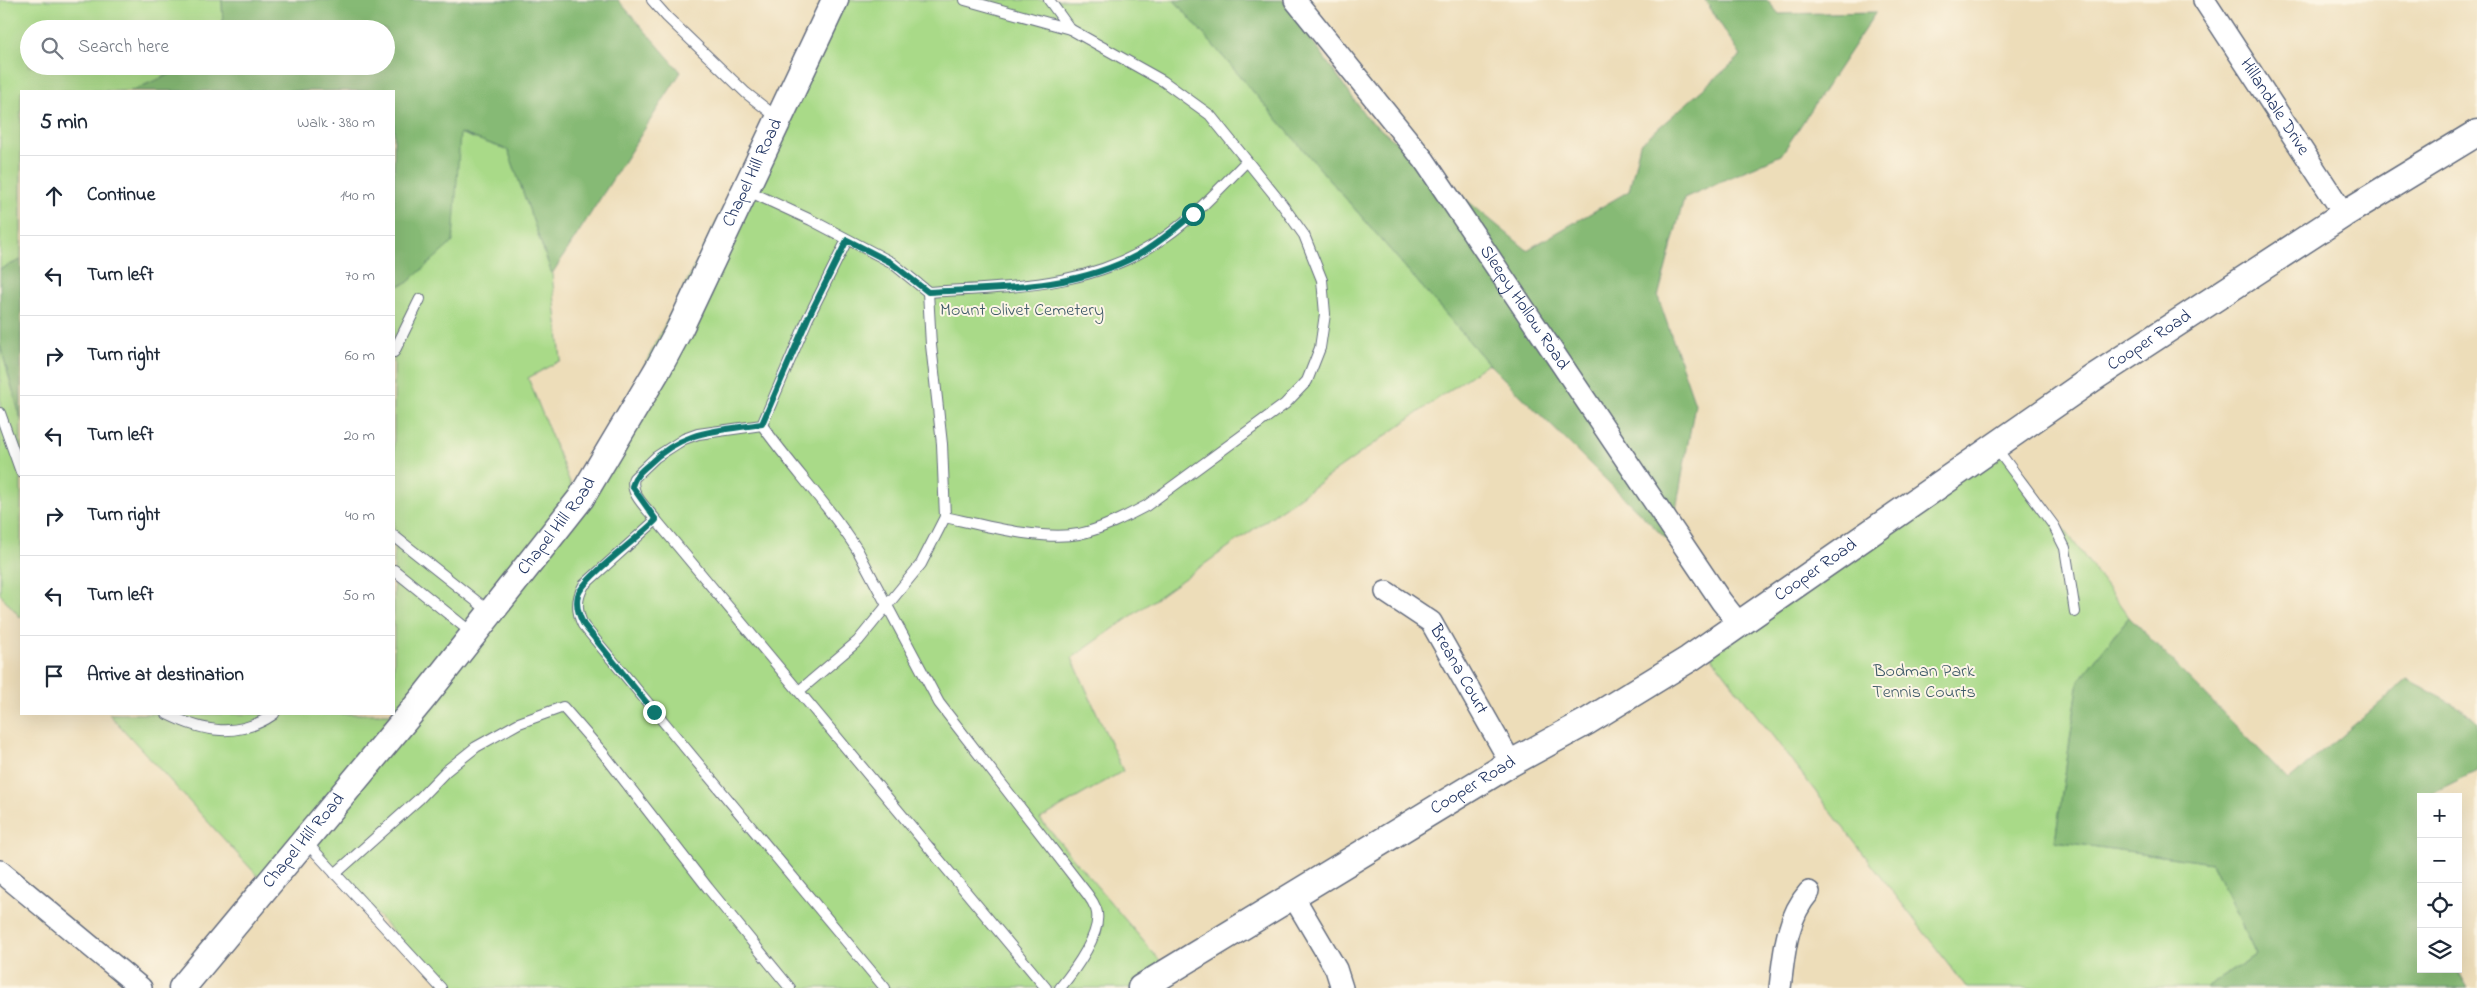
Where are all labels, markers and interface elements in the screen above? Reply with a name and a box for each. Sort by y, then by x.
search box [20,20,395,75]
icon: search [38,34,66,62]
text: Search here [78,34,169,61]
street label: Hillandale Drive [2233,53,2316,162]
text: 5 min [40,108,88,138]
text: Walk · 380 m [297,111,375,135]
street label: Chapel Hill Road [716,115,790,232]
icon: ahead [40,182,68,210]
text: Continue [87,182,155,209]
text: 140 m [340,184,375,208]
route start [1182,203,1205,226]
street label: Sleepy Hollow Road [1472,241,1575,376]
icon: left [40,262,68,290]
text: Turn left [87,262,154,289]
text: 70 m [345,264,375,288]
park label: Mount Olivet Cemetery [940,298,1104,324]
street label: Cooper Road [2102,304,2197,378]
icon: right [40,342,68,370]
text: Turn right [87,342,160,369]
text: 60 m [345,344,375,368]
icon: left [40,422,68,450]
text: Turn left [87,422,154,449]
text: 20 m [344,424,375,448]
street label: Chapel Hill Road [512,473,603,581]
icon: right [40,502,68,530]
text: Turn right [87,502,160,529]
text: 40 m [345,504,375,528]
street label: Cooper Road [1769,533,1863,609]
icon: left [40,582,68,610]
text: Turn left [87,582,154,609]
text: 50 m [343,584,375,608]
street label: Breana Court [1422,619,1494,720]
park label: Bodman Park Tennis Courts [1872,659,1976,706]
icon: arrive [40,662,68,690]
text: Arrive at destination [87,662,244,689]
route end [643,701,666,724]
street label: Cooper Road [1426,750,1521,822]
street label: Chapel Hill Road [257,788,352,894]
map controls [2417,793,2462,973]
button: + [2417,793,2462,838]
button: − [2417,838,2462,883]
button: locate [2417,883,2462,928]
button: layers [2417,928,2462,973]

